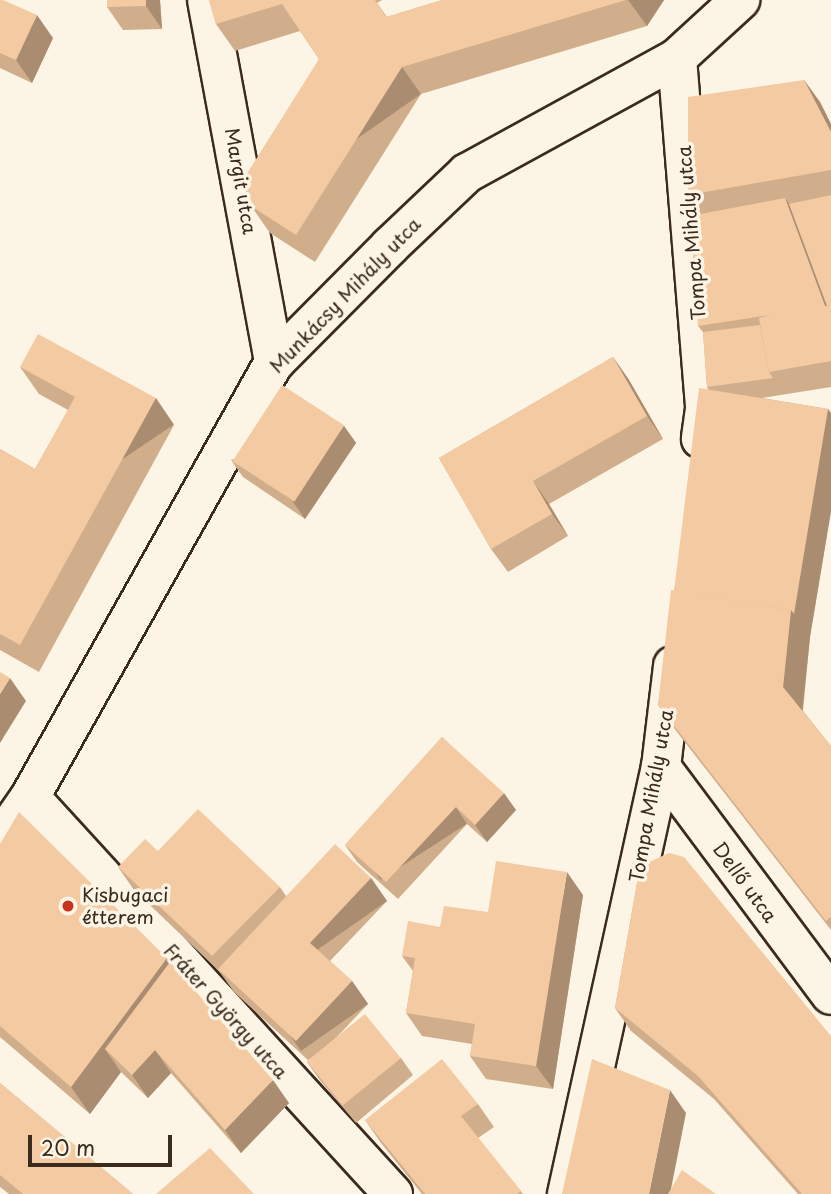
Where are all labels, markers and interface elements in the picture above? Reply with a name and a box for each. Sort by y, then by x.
street label: Margit utca [220,125,262,237]
street label: Tompa Mihály utca [672,145,710,321]
street label: Munkácsy Mihály utca [265,213,425,377]
street label: Tompa Mihály utca [625,708,677,884]
street label: Dellő utca [708,837,782,927]
place label: Kisbugaci étterem [82,884,169,928]
marker: Kisbugaci étterem [60,898,76,914]
street label: Fráter György utca [158,937,294,1085]
scale bar [32,1120,175,1164]
text: 20 m [41,1131,95,1163]

